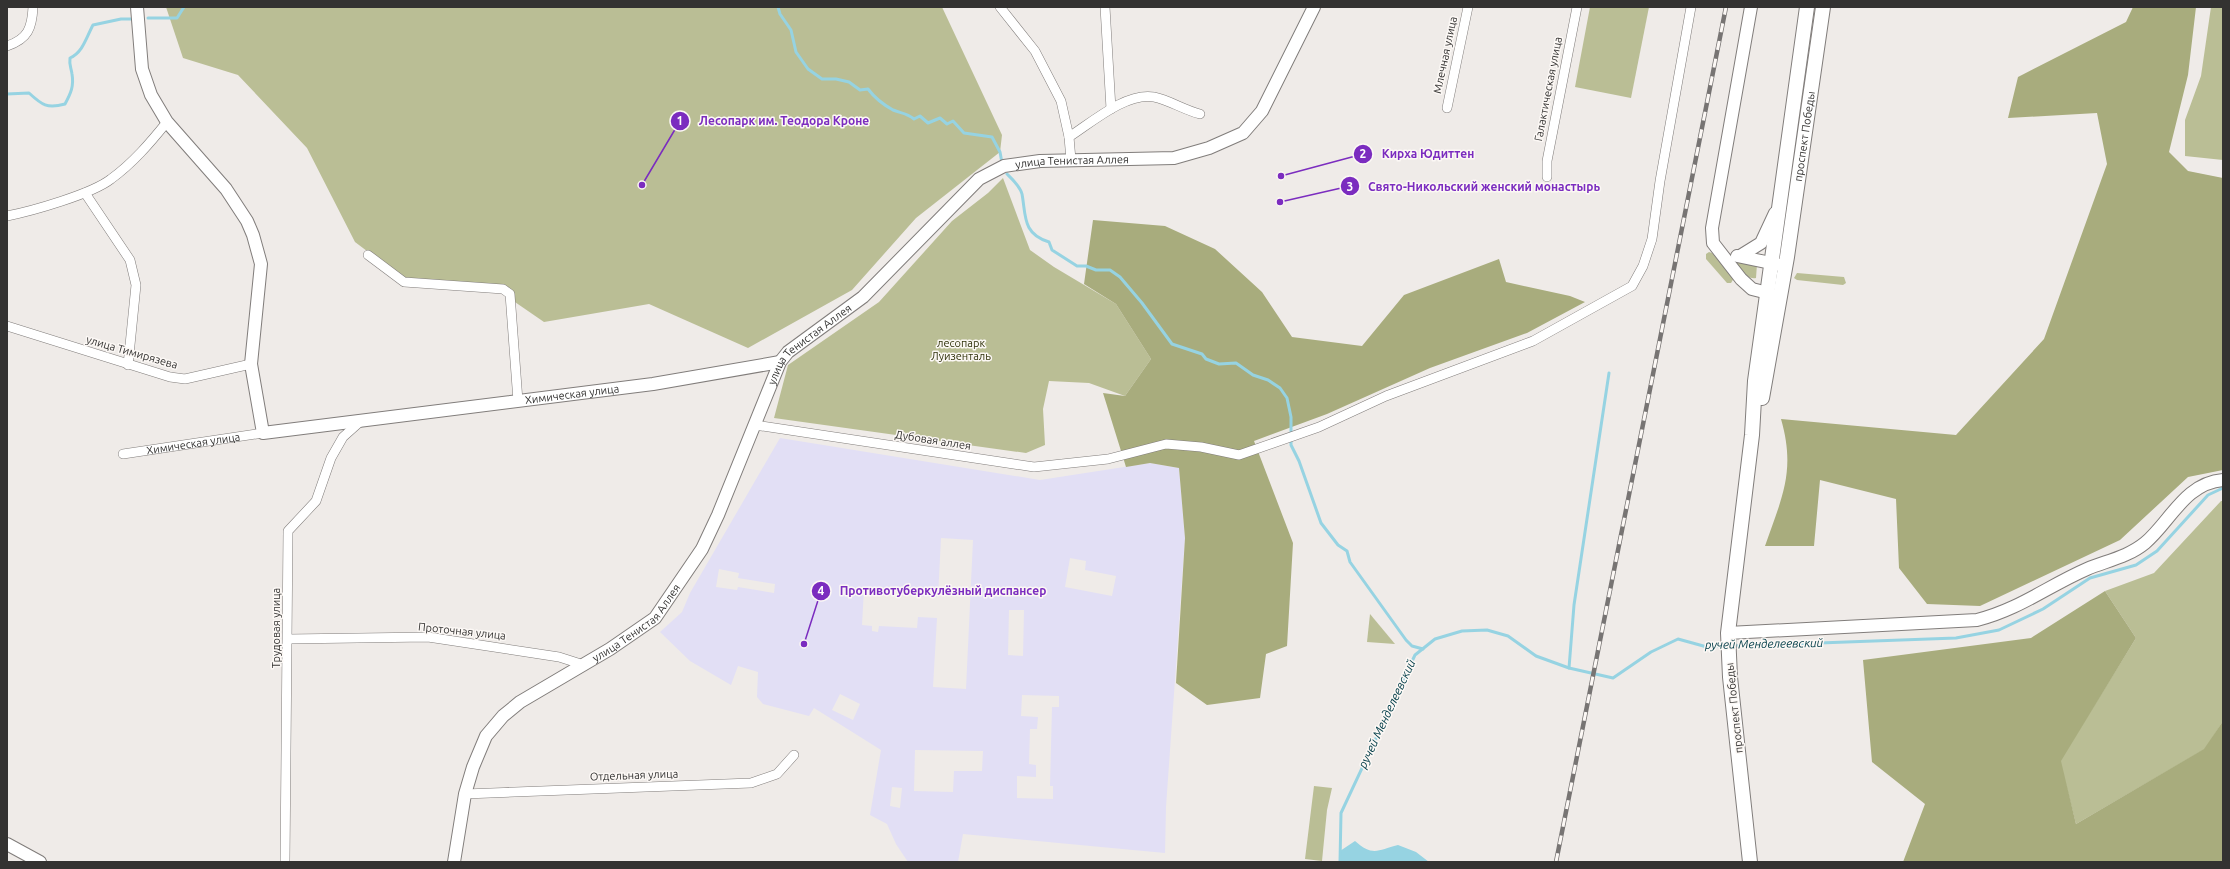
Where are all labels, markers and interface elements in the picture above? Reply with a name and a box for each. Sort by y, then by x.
street label: Млечная улица [1431,15,1459,95]
street label: Галактическая улица [1532,36,1564,142]
street label: проспект Победы [1792,91,1817,182]
callout: Лесопарк им. Теодора Кроне [670,109,877,133]
text: 1 [677,114,683,127]
text: Лесопарк им. Теодора Кроне [699,114,869,127]
callout: Кирха Юдиттен [1353,142,1482,166]
text: 2 [1360,147,1367,160]
text: Кирха Юдиттен [1382,147,1474,160]
street label: улица Тенистая Аллея [1014,153,1129,170]
callout: Свято-Никольский женский монастырь [1340,174,1608,198]
text: 3 [1347,180,1353,193]
text: Свято-Никольский женский монастырь [1368,180,1600,193]
street label: улица Тенистая Аллея [765,302,854,387]
street label: улица Тимирязева [85,333,179,371]
park label: лесопарк Луизенталь [931,337,991,362]
street label: Химическая улица [524,382,620,406]
street label: Дубовая аллея [894,428,972,452]
street label: Химическая улица [146,431,241,456]
callout: Противотуберкулёзный диспансер [811,579,1054,603]
street label: улица Тенистая Аллея [590,582,682,664]
text: 4 [818,584,825,597]
text: Противотуберкулёзный диспансер [840,584,1046,597]
street label: Трудовая улица [270,588,282,668]
street label: Проточная улица [418,620,506,642]
water label: ручей Менделеевский [1704,636,1824,651]
water label: ручей Менделеевский [1355,657,1418,771]
street label: проспект Победы [1723,662,1745,754]
street label: Отдельная улица [590,767,678,783]

